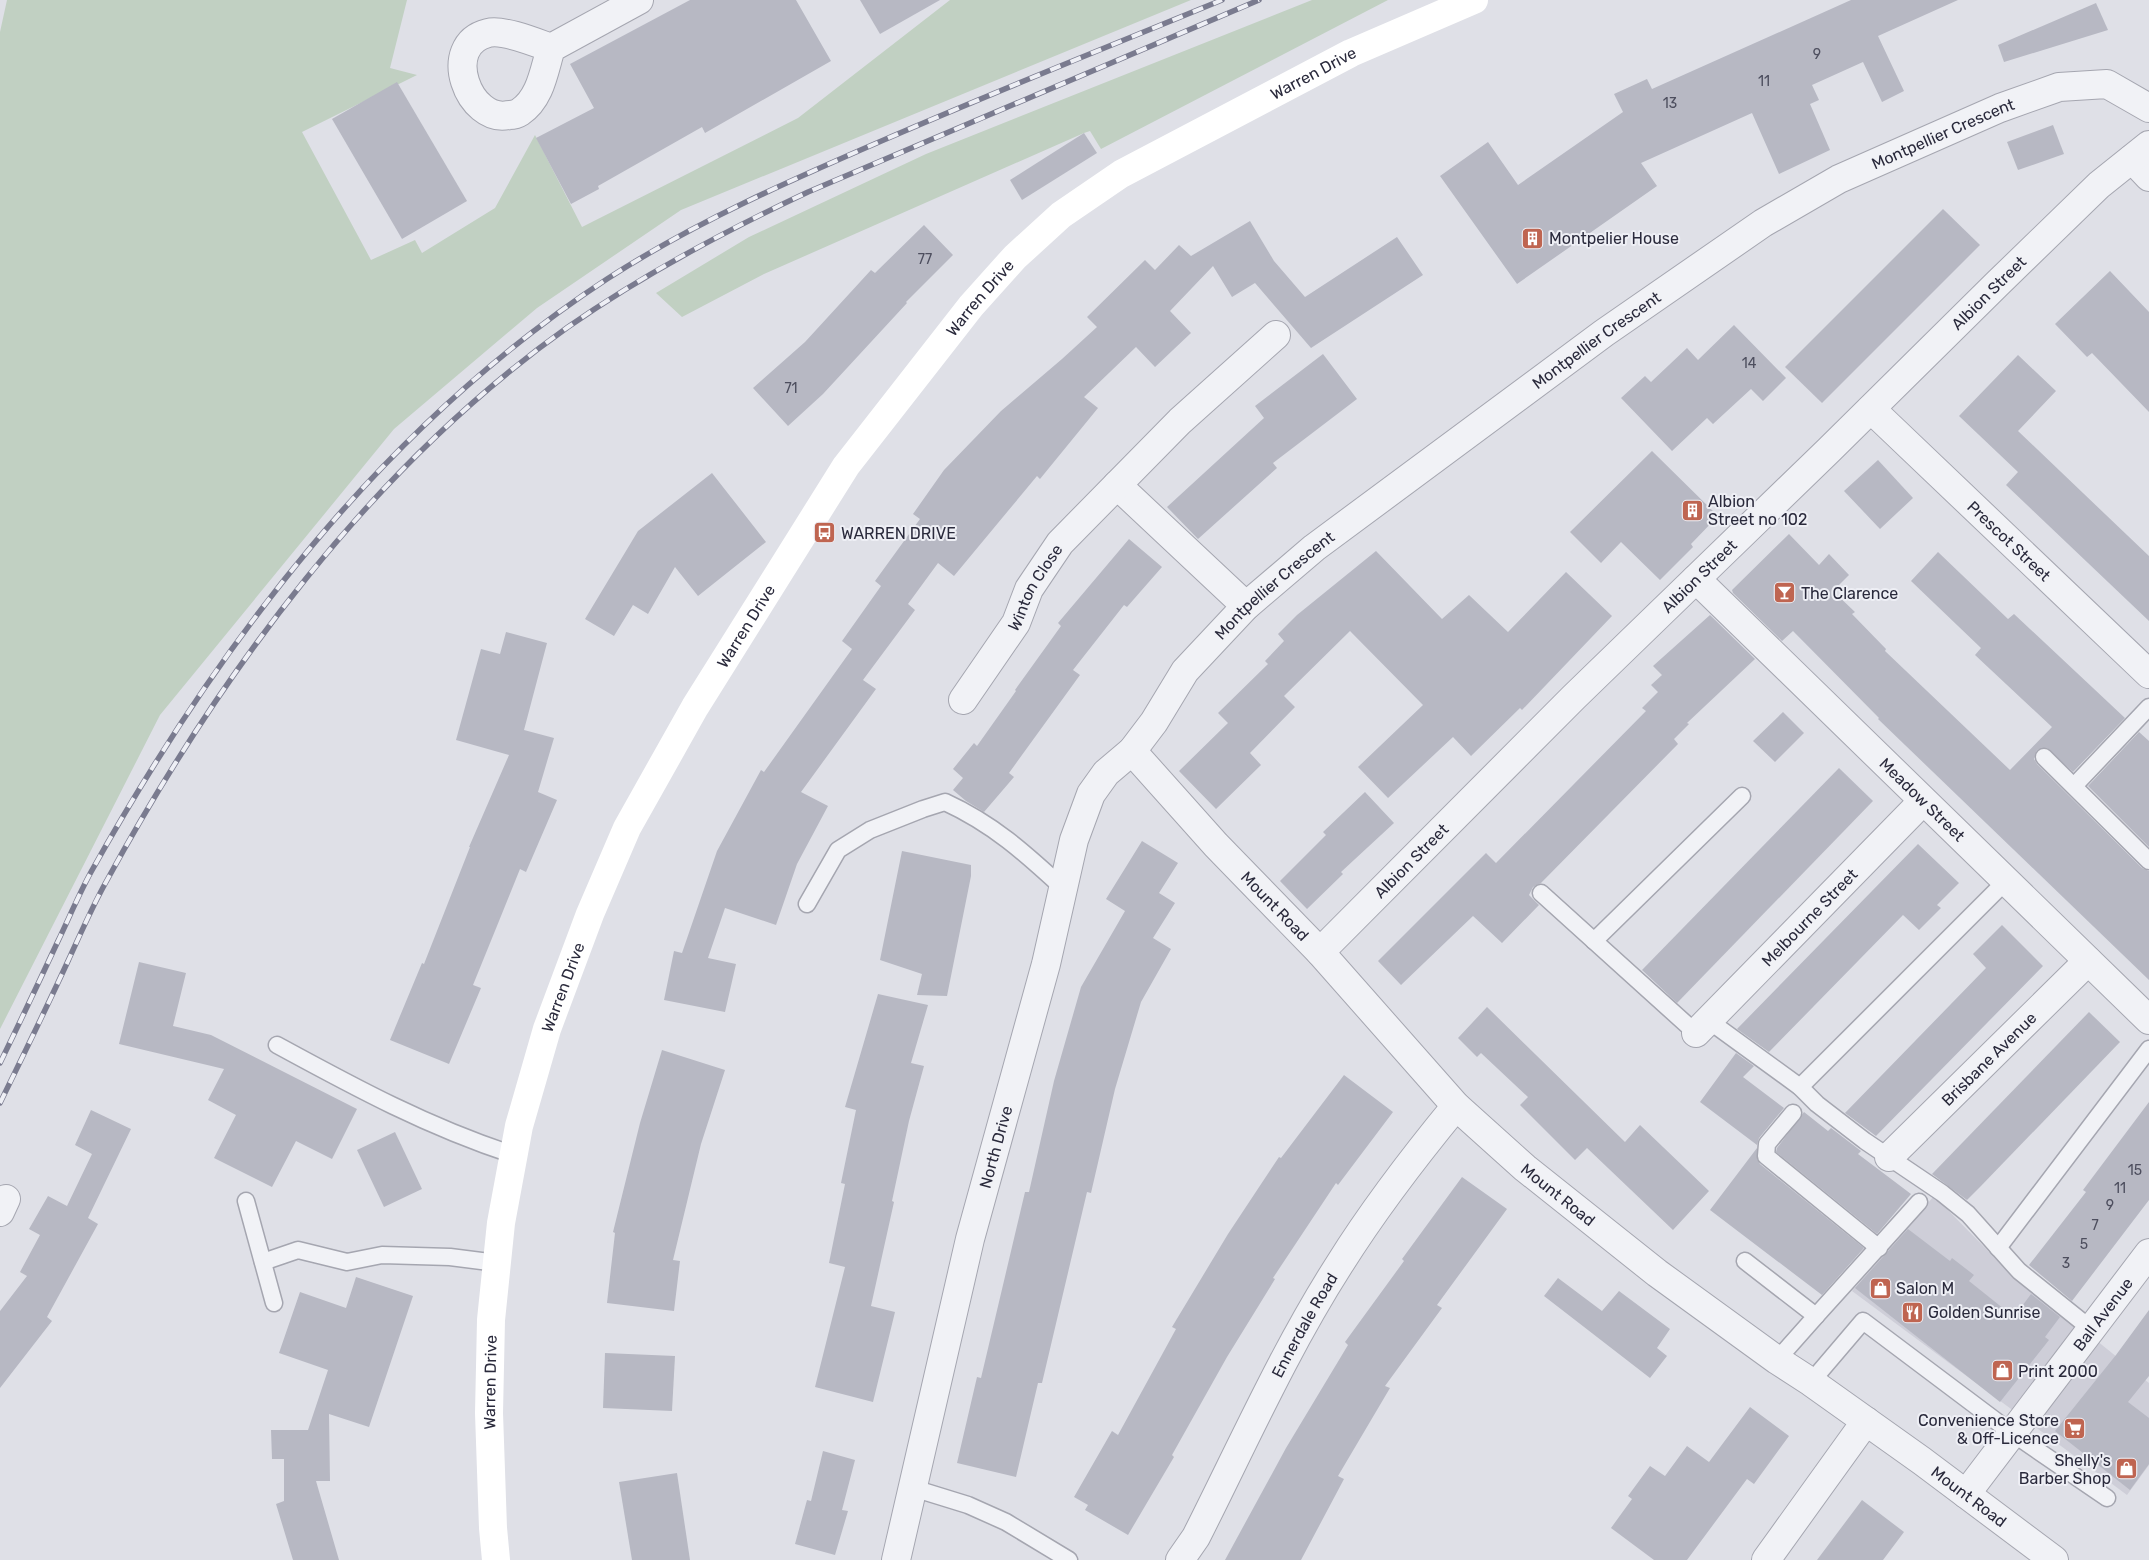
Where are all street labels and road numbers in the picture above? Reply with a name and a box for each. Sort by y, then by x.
street label: Warren Drive [1267,43,1359,104]
street label: Montpellier Crescent [1869,95,2017,173]
street label: Albion Street [1948,252,2030,334]
street label: Warren Drive [942,256,1018,340]
street label: Montpellier Crescent [1528,288,1664,393]
street label: Prescot Street [1963,497,2054,585]
street label: Montpellier Crescent [1211,527,1338,643]
street label: Albion Street [1658,536,1741,617]
street label: Winton Close [1004,541,1067,635]
street label: Warren Drive [713,581,779,671]
street label: Meadow Street [1875,754,1969,846]
street label: Albion Street [1370,820,1452,902]
street label: Melbourne Street [1758,865,1862,970]
street label: Mount Road [1237,868,1313,945]
street label: Warren Drive [538,940,589,1035]
street label: Brisbane Avenue [1938,1008,2040,1110]
street label: North Drive [975,1104,1016,1190]
street label: Mount Road [1517,1160,1599,1230]
street label: Ennerdale Road [1268,1269,1342,1381]
street label: Ball Avenue [2069,1274,2137,1355]
street label: Warren Drive [480,1335,501,1430]
street label: Mount Road [1927,1462,2010,1531]

